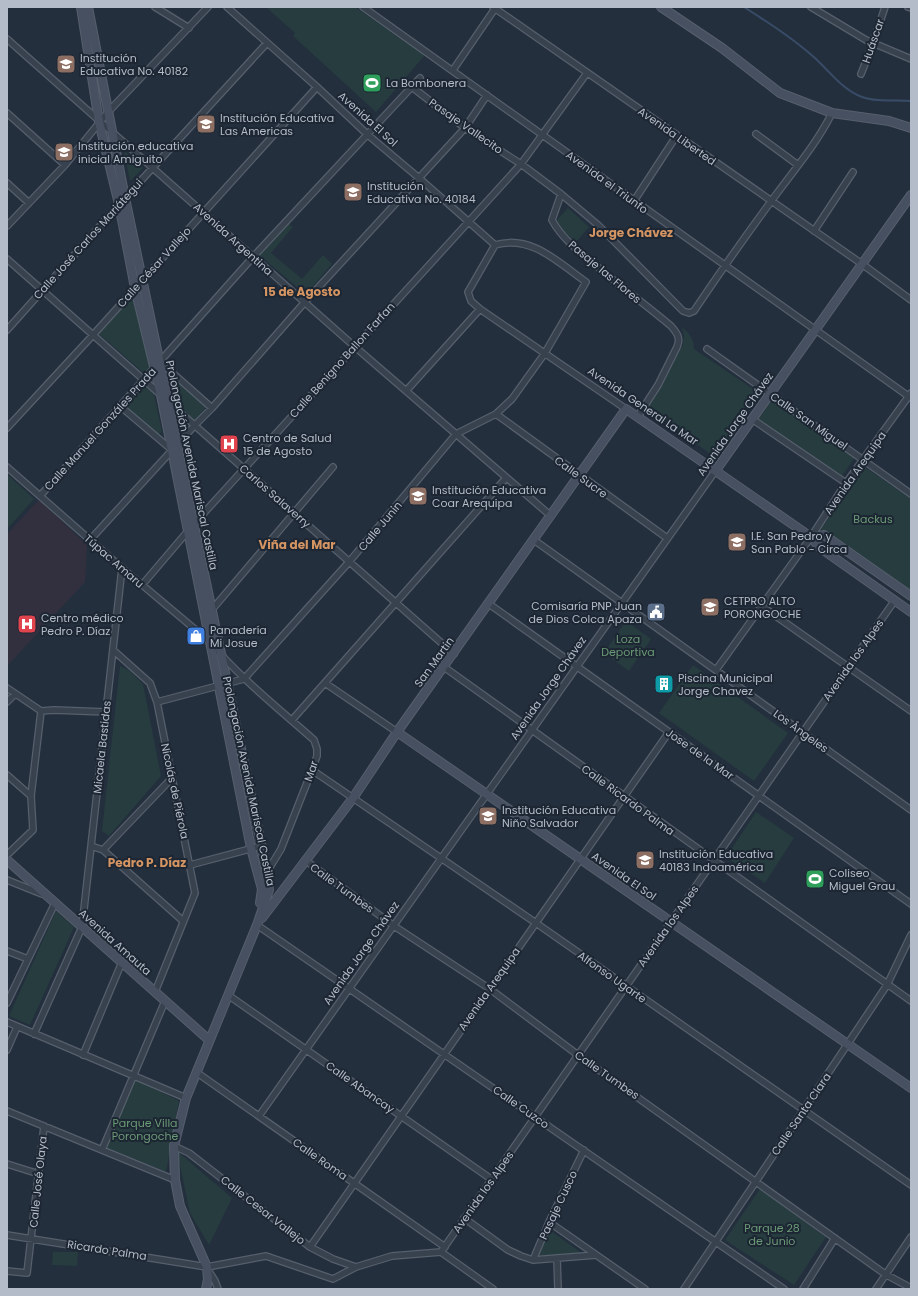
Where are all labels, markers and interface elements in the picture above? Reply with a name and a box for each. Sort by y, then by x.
street label: Huáscar [858,17,888,65]
place label: Institución Educativa No. 40182 [80,50,188,79]
school or university icon: Institución Educativa No. 40182 [55,53,77,75]
sports icon: La Bombonera [361,72,383,94]
place label: La Bombonera [386,75,466,91]
street label: Avenida El Sol [335,88,401,150]
street label: Pasaje Vallecito [426,94,506,158]
street label: Avenida Liberted [635,103,719,169]
place label: Institución Educativa Las Americas [220,110,334,139]
school or university icon: Institución Educativa Las Americas [195,113,217,135]
place label: Institución educativa inicial Amiguito [78,138,193,167]
school or university icon: Institución educativa inicial Amiguito [53,141,75,163]
street label: Avenida el Triunfo [563,147,651,217]
street label: Calle José Carlos Mariátegui [29,175,147,303]
place label: Institución Educativa No. 40184 [367,178,476,207]
school or university icon: Institución Educativa No. 40184 [342,181,364,203]
street label: Avenida Argentina [190,199,276,279]
street label: Calle César Vallejo [113,223,195,311]
district label: Jorge Chávez [589,224,673,241]
street label: Pasaje las Flores [565,237,645,307]
district label: 15 de Agosto [264,283,341,300]
street label: Calle Benigno Ballon Farfan [286,299,398,421]
street label: Prolongación Avenida Mariscal Castilla [162,359,222,571]
street label: Avenida General La Mar [584,363,702,449]
street label: Calle Manuel Gonzáles Prada [40,364,160,494]
street label: Avenida Jorge Chávez [693,369,777,479]
street label: Calle San Miguel [767,388,851,454]
street label: Avenida Arequipa [820,428,890,518]
place label: Centro de Salud 15 de Agosto [243,430,332,459]
hospital icon: Centro de Salud 15 de Agosto [218,433,240,455]
street label: Calle Sucre [551,452,611,502]
street label: Carlos Salaverry [236,460,315,532]
place label: Institución Educativa Coar Arequipa [432,482,546,511]
school or university icon: Institución Educativa Coar Arequipa [407,485,429,507]
street label: Calle Junin [354,498,406,554]
park label: Backus [853,511,893,527]
place label: I.E. San Pedro y San Pablo - Circa [751,528,847,557]
street label: Túpac Amaru [81,530,147,592]
school or university icon: I.E. San Pedro y San Pablo - Circa [726,531,748,553]
district label: Viña del Mar [258,536,336,553]
place label: CETPRO ALTO PORONGOCHE [724,593,801,622]
school or university icon: CETPRO ALTO PORONGOCHE [699,596,721,618]
place label: Comisaría PNP Juan de Dios Colca Apaza [529,598,642,627]
public building icon: Comisaría PNP Juan de Dios Colca Apaza [645,601,667,623]
place label: Centro médico Pedro P. Díaz [41,610,123,639]
hospital icon: Centro médico Pedro P. Díaz [16,613,38,635]
street label: Avenida los Alpes [819,616,887,704]
place label: Panadería Mi Josue [210,622,267,651]
shop icon: Panadería Mi Josue [185,625,207,647]
park label: Loza Deportiva [601,631,655,660]
street label: Avenida Jorge Chávez [506,633,590,743]
street label: San Martin [410,634,458,690]
place label: Piscina Municipal Jorge Chavez [678,670,773,699]
building icon: Piscina Municipal Jorge Chavez [653,673,675,695]
street label: Prolongación Avenida Mariscal Castilla [219,675,279,887]
street label: Micaela Bastidas [89,699,115,794]
street label: Los Ángeles [770,706,832,757]
street label: Jose de la Mar [663,725,737,783]
street label: Nicolás de Piérola [157,742,193,840]
street label: Mar [300,758,322,784]
street label: Calle Ricardo Palma [578,761,678,839]
place label: Institución Educativa Niño Salvador [502,802,616,831]
school or university icon: Institución Educativa Niño Salvador [477,805,499,827]
place label: Institución Educativa 40183 Indoamérica [659,846,773,875]
street label: Avenida El Sol [589,848,659,904]
school or university icon: Institución Educativa 40183 Indoamérica [634,849,656,871]
district label: Pedro P. Díaz [108,854,186,871]
street label: Calle Tumbes [307,859,377,917]
place label: Coliseo Miguel Grau [829,865,895,894]
sports icon: Coliseo Miguel Grau [804,868,826,890]
street label: Avenida los Alpes [634,882,702,970]
street label: Avenida Jorge Chávez [319,898,403,1008]
street label: Avenida Amauta [75,905,155,979]
street label: Avenida Arequipa [454,944,524,1034]
street label: Alfonso Ugarte [574,947,650,1007]
street label: Calle Tumbes [572,1047,643,1103]
street label: Calle Abancay [322,1057,398,1117]
street label: Calle Santa Clara [767,1069,835,1159]
street label: Calle Cuzco [490,1082,552,1132]
park label: Parque Villa Porongoche [112,1115,178,1144]
street label: Calle Roma [289,1134,351,1184]
street label: Calle José Olaya [25,1135,51,1229]
street label: Avenida los Alpes [449,1148,517,1236]
street label: Pasaje Cusco [535,1168,581,1242]
street label: Calle Cesar Vallejo [217,1172,309,1248]
park label: Parque 28 de Junio [744,1220,800,1249]
street label: Ricardo Palma [66,1236,148,1264]

